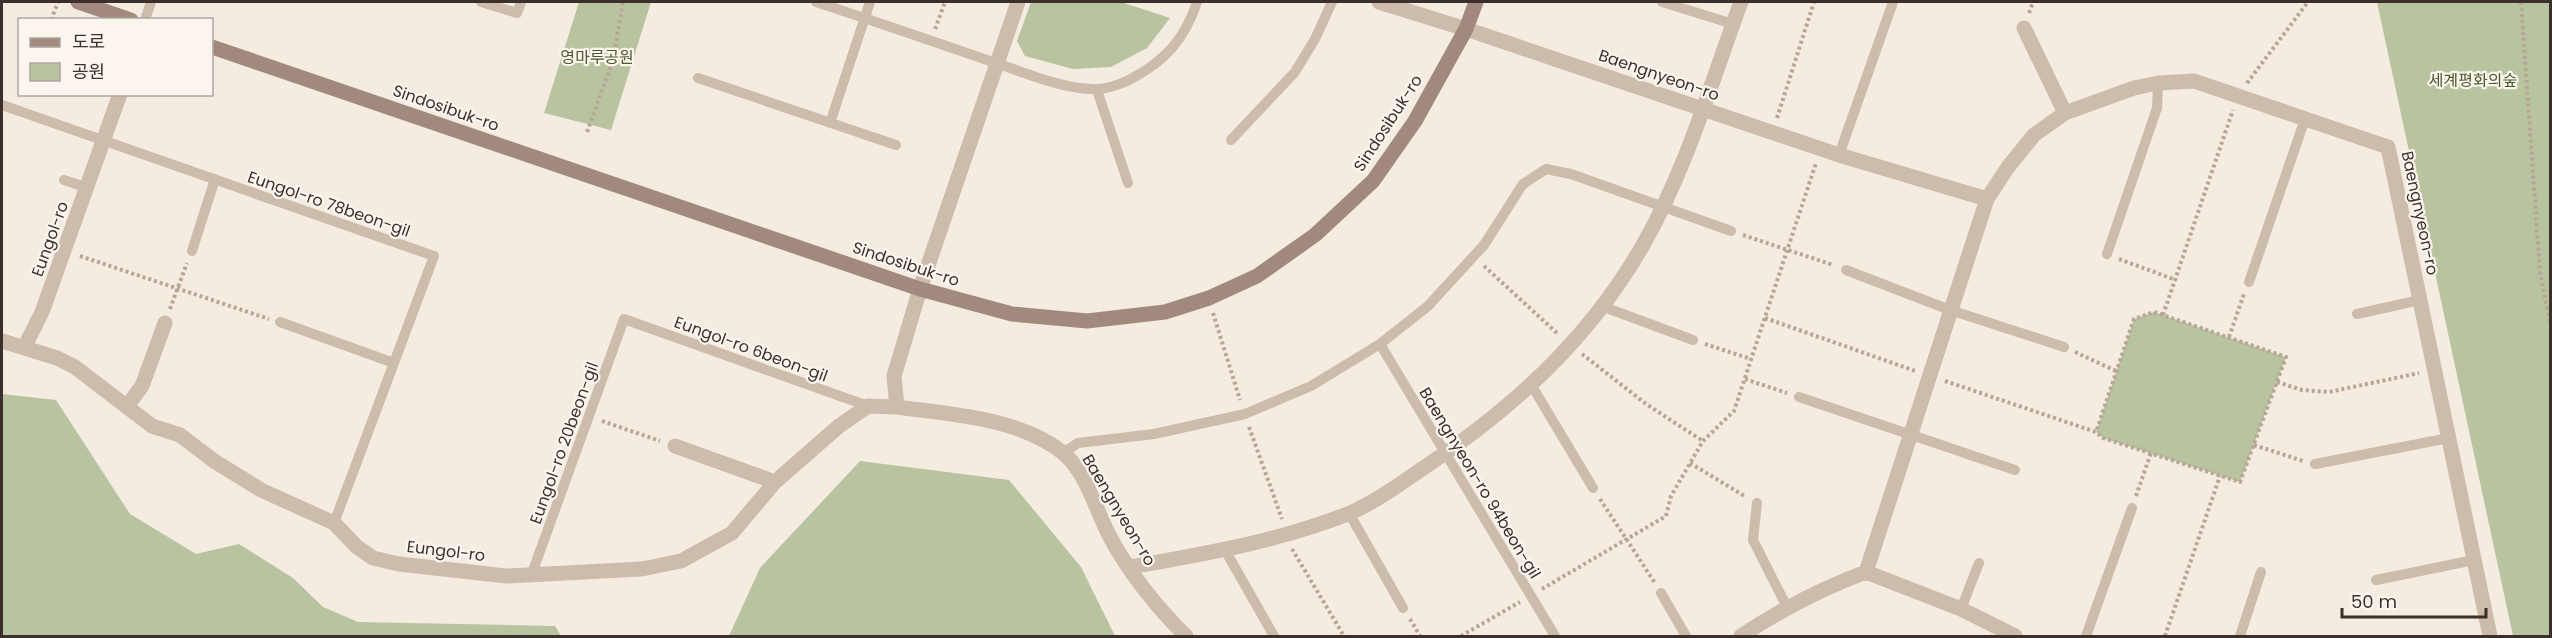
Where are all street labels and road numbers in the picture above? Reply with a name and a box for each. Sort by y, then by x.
street label: Baengnyeon-ro [1596,44,1722,106]
street label: Sindosibuk-ro [1348,70,1428,176]
street label: Sindosibuk-ro [390,79,502,137]
street label: Baengnyeon-ro [2396,149,2444,277]
street label: Eungol-ro 78beon-gil [245,165,413,243]
street label: Eungol-ro [26,198,74,280]
street label: Sindosibuk-ro [850,236,962,292]
street label: Eungol-ro 6beon-gil [671,311,831,387]
street label: Eungol-ro 20beon-gil [524,359,604,527]
street label: Baengnyeon-ro 94beon-gil [1414,383,1546,583]
street label: Baengnyeon-ro [1077,450,1161,570]
street label: Eungol-ro [406,535,486,567]

